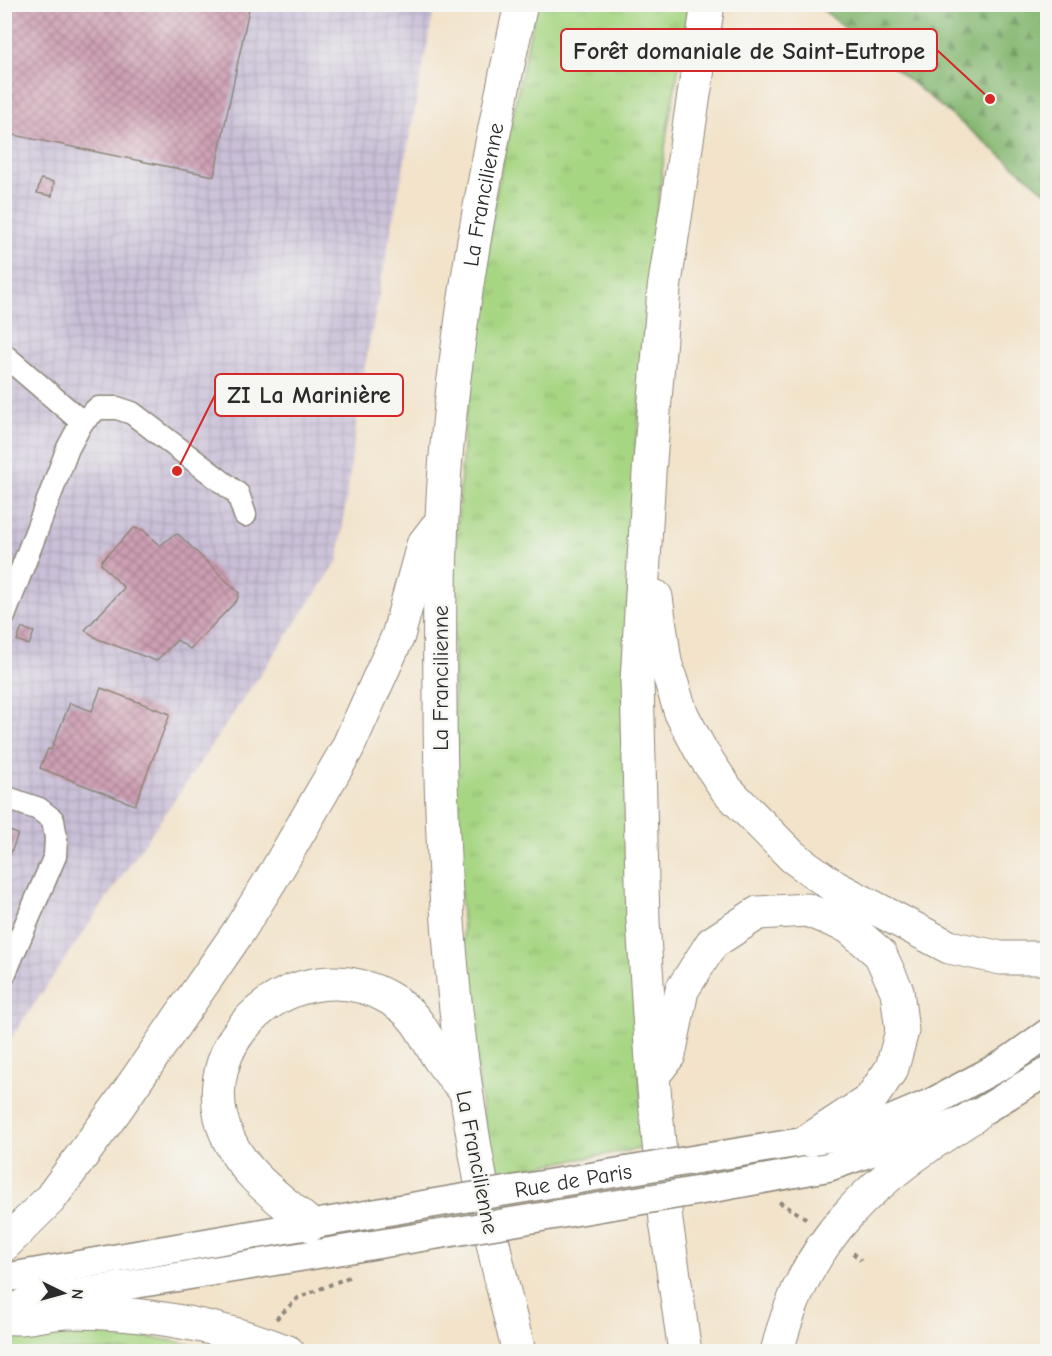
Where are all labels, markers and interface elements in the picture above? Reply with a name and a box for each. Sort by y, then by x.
callout: Forêt domaniale de Saint-Eutrope [561,29,937,71]
text: Forêt domaniale de Saint-Eutrope [573,37,925,65]
street label: La Francilienne [458,120,510,268]
callout: ZI La Marinière [215,374,403,416]
text: ZI La Marinière [227,381,391,409]
street label: La Francilienne [428,605,454,751]
street label: La Francilienne [450,1088,504,1236]
street label: Rue de Paris [513,1158,634,1203]
north arrow [33,1263,93,1323]
text: N [68,1288,86,1300]

